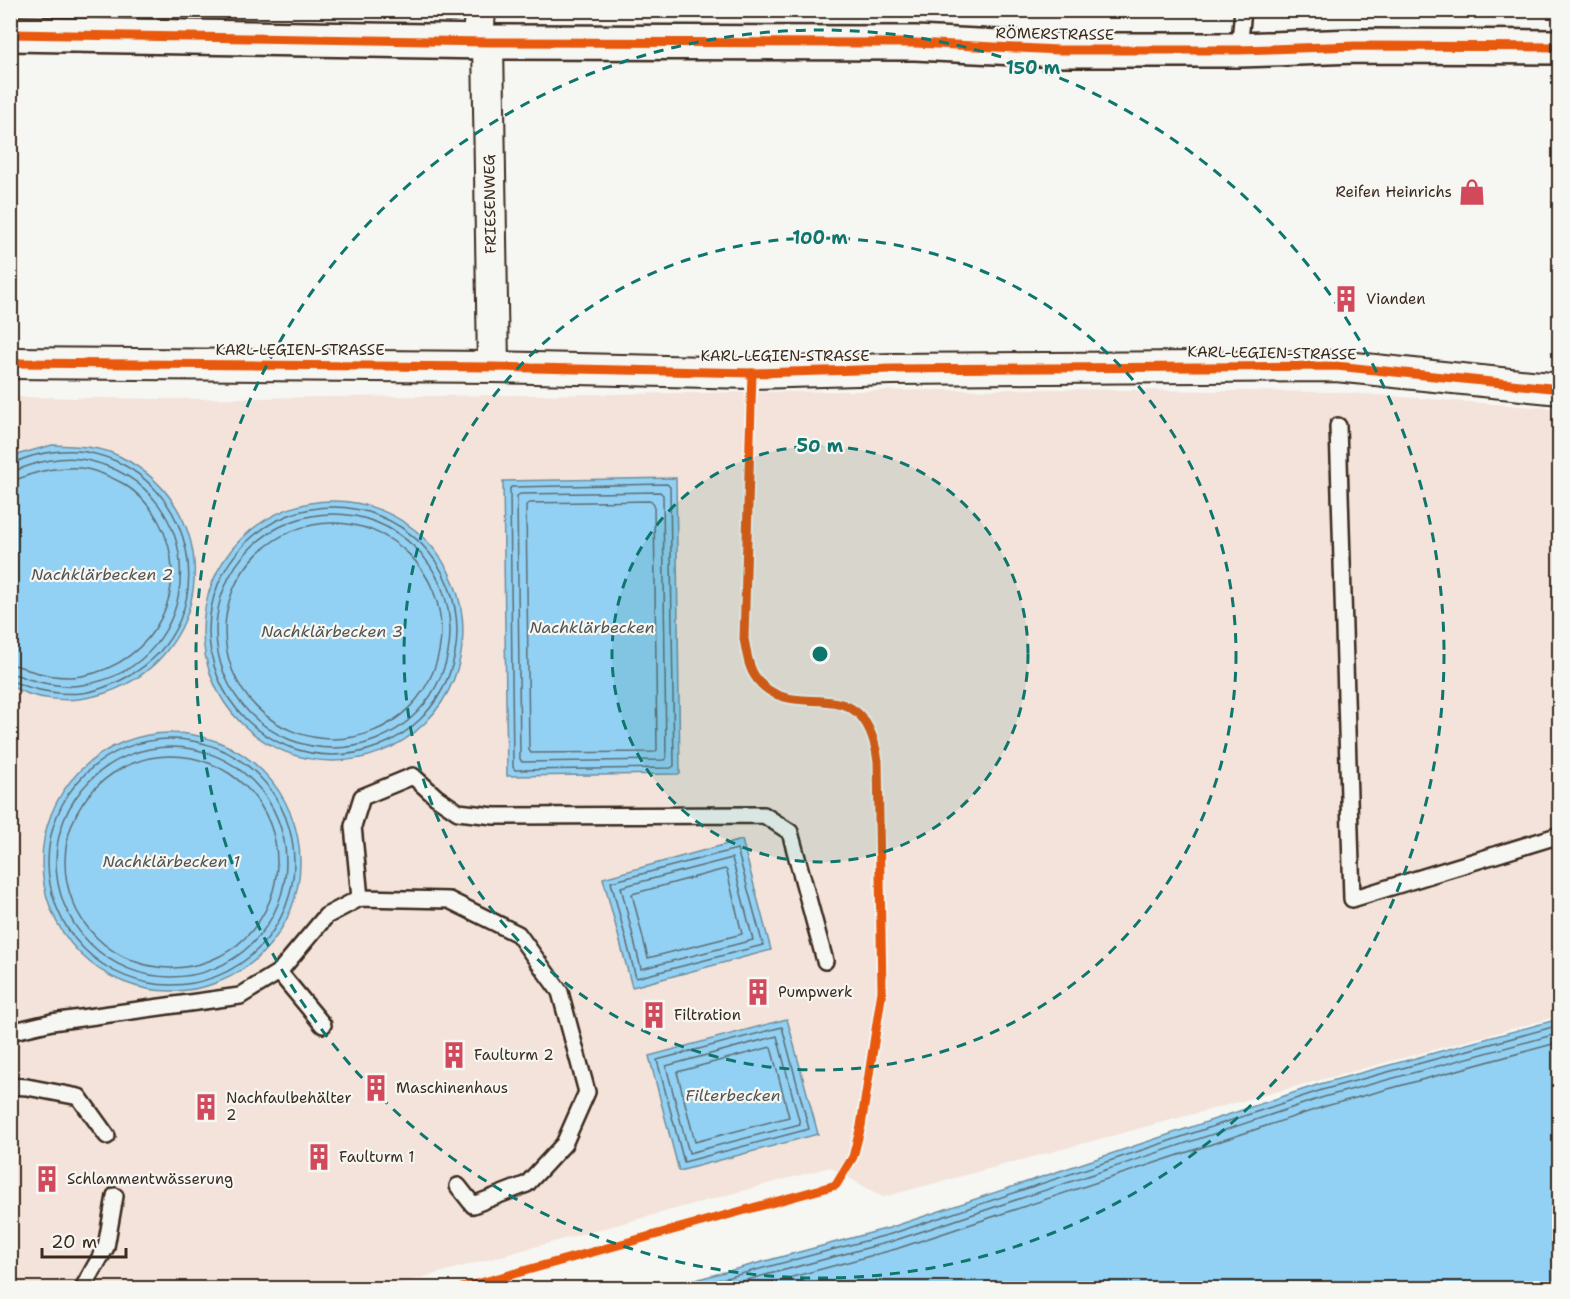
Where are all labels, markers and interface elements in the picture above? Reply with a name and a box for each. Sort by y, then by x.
street label: RÖMERSTRASSE [996,23,1114,45]
text: 150 m [1006,56,1061,80]
street label: FRIESENWEG [479,154,501,254]
shop icon: Reifen Heinrichs [1457,177,1487,207]
place label: Reifen Heinrichs [1336,182,1452,202]
text: 100 m [792,226,848,250]
building icon: Vianden [1331,284,1361,314]
place label: Vianden [1366,289,1426,309]
street label: KARL-LEGIEN-STRASSE [215,340,385,360]
street label: KARL-LEGIEN-STRASSE [1187,342,1357,364]
street label: KARL-LEGIEN-STRASSE [700,346,870,366]
text: 50 m [797,434,844,458]
water label: Nachklärbecken 2 [31,564,173,585]
water label: Nachklärbecken [529,617,655,638]
water label: Nachklärbecken 3 [261,621,403,642]
centre of rings [810,644,830,664]
water label: Nachklärbecken 1 [102,851,240,872]
building icon: Pumpwerk [743,977,773,1007]
place label: Pumpwerk [778,982,853,1002]
building icon: Filtration [639,1000,669,1030]
place label: Filtration [674,1005,741,1025]
building icon: Faulturm 2 [439,1040,469,1070]
place label: Faulturm 2 [474,1045,554,1065]
building icon: Maschinenhaus [361,1073,391,1103]
place label: Maschinenhaus [396,1078,508,1098]
water label: Filterbecken [685,1085,781,1106]
place label: Nachfaulbehälter 2 [226,1088,352,1125]
building icon: Nachfaulbehälter 2 [191,1092,221,1122]
building icon: Faulturm 1 [304,1142,334,1172]
place label: Faulturm 1 [339,1147,415,1167]
building icon: Schlammentwässerung [32,1164,62,1194]
place label: Schlammentwässerung [67,1169,233,1189]
scale bar [42,1221,126,1259]
text: 20 m [51,1230,97,1254]

